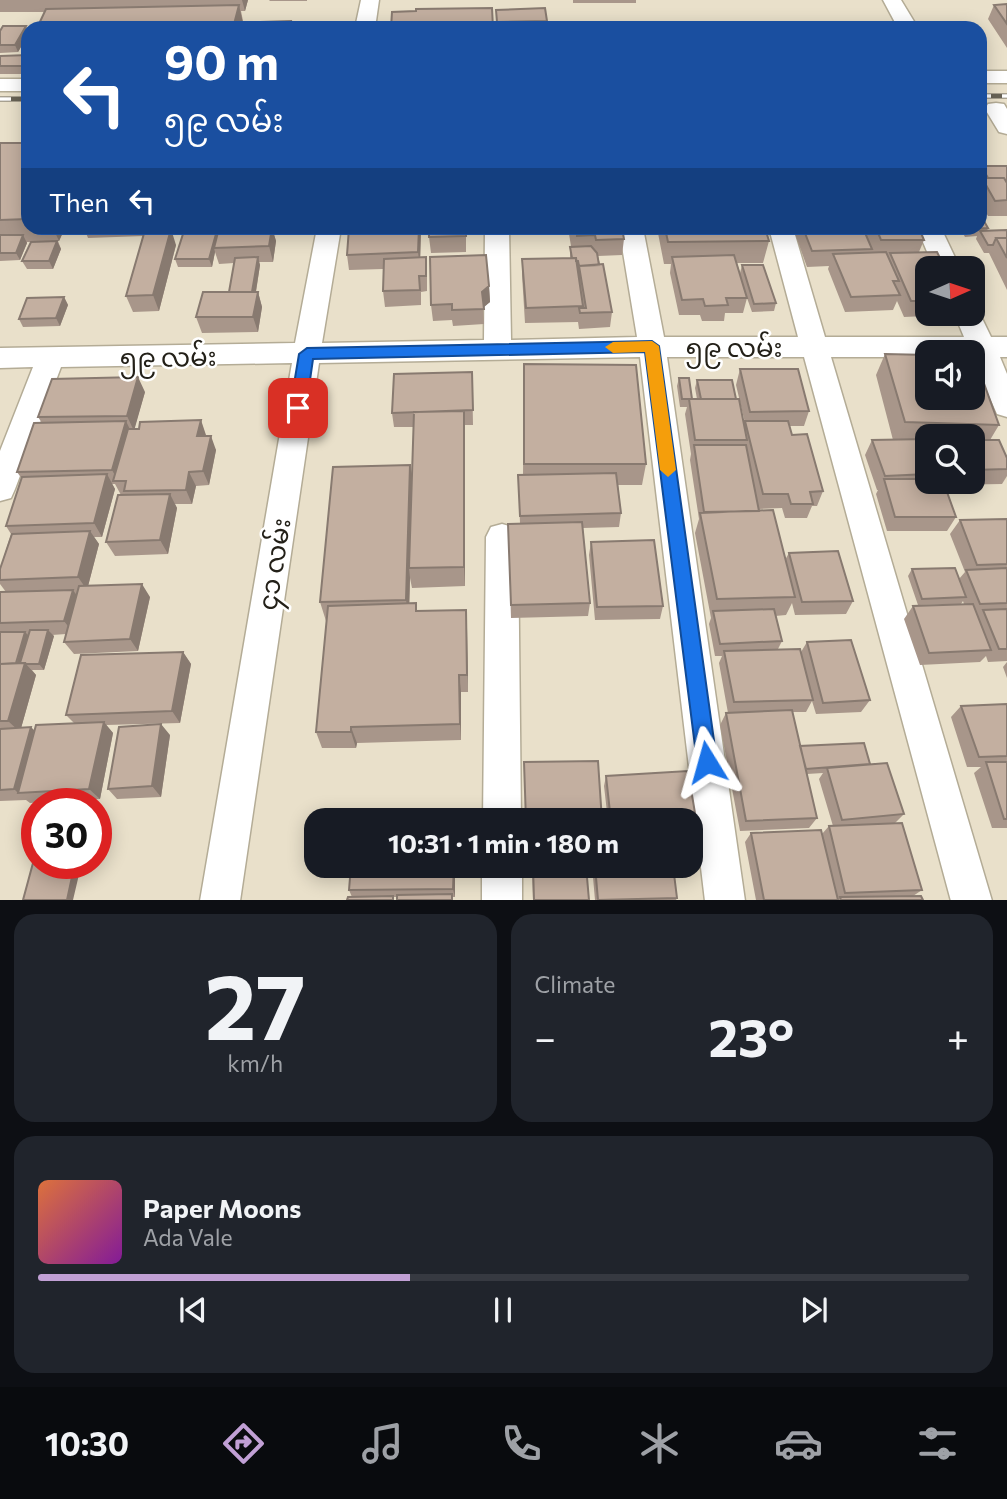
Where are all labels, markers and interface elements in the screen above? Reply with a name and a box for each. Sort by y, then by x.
text: 90 m [164,30,279,90]
icon: left [49,49,140,140]
text: ၅၉ လမ်း [164,99,284,139]
icon: left [123,182,161,220]
text: Then [49,186,109,217]
north arrow [915,256,985,326]
map controls [915,256,985,494]
street label: ၅၉ လမ်း [685,331,783,369]
street label: ၅၉ လမ်း [119,340,217,379]
button: sound [915,340,985,410]
pin [268,378,328,438]
icon: arrive [279,389,317,427]
button: search [915,424,985,494]
street label: ၄၁ လမ်း [250,516,303,613]
position arrow [670,725,744,799]
speed limit sign: 30 [21,788,112,879]
text: 10:31 · 1 min · 180 m [388,827,619,858]
text: 27 [205,947,306,1059]
text: Climate [535,970,616,998]
text: 23° [708,1004,794,1068]
text: − [535,1013,556,1060]
text: + [947,1013,969,1060]
text: km/h [227,1049,283,1077]
text: Paper Moons [143,1192,301,1223]
text: Ada Vale [143,1223,233,1251]
icon: previous [174,1291,212,1329]
icon: pause [484,1291,522,1329]
icon: next [795,1291,833,1329]
icon: directions [219,1419,268,1468]
icon: music [358,1419,407,1468]
icon: phone [497,1419,546,1468]
icon: climate [635,1419,684,1468]
icon: car [774,1419,823,1468]
icon: filters [913,1419,962,1468]
text: 10:30 [45,1423,129,1463]

